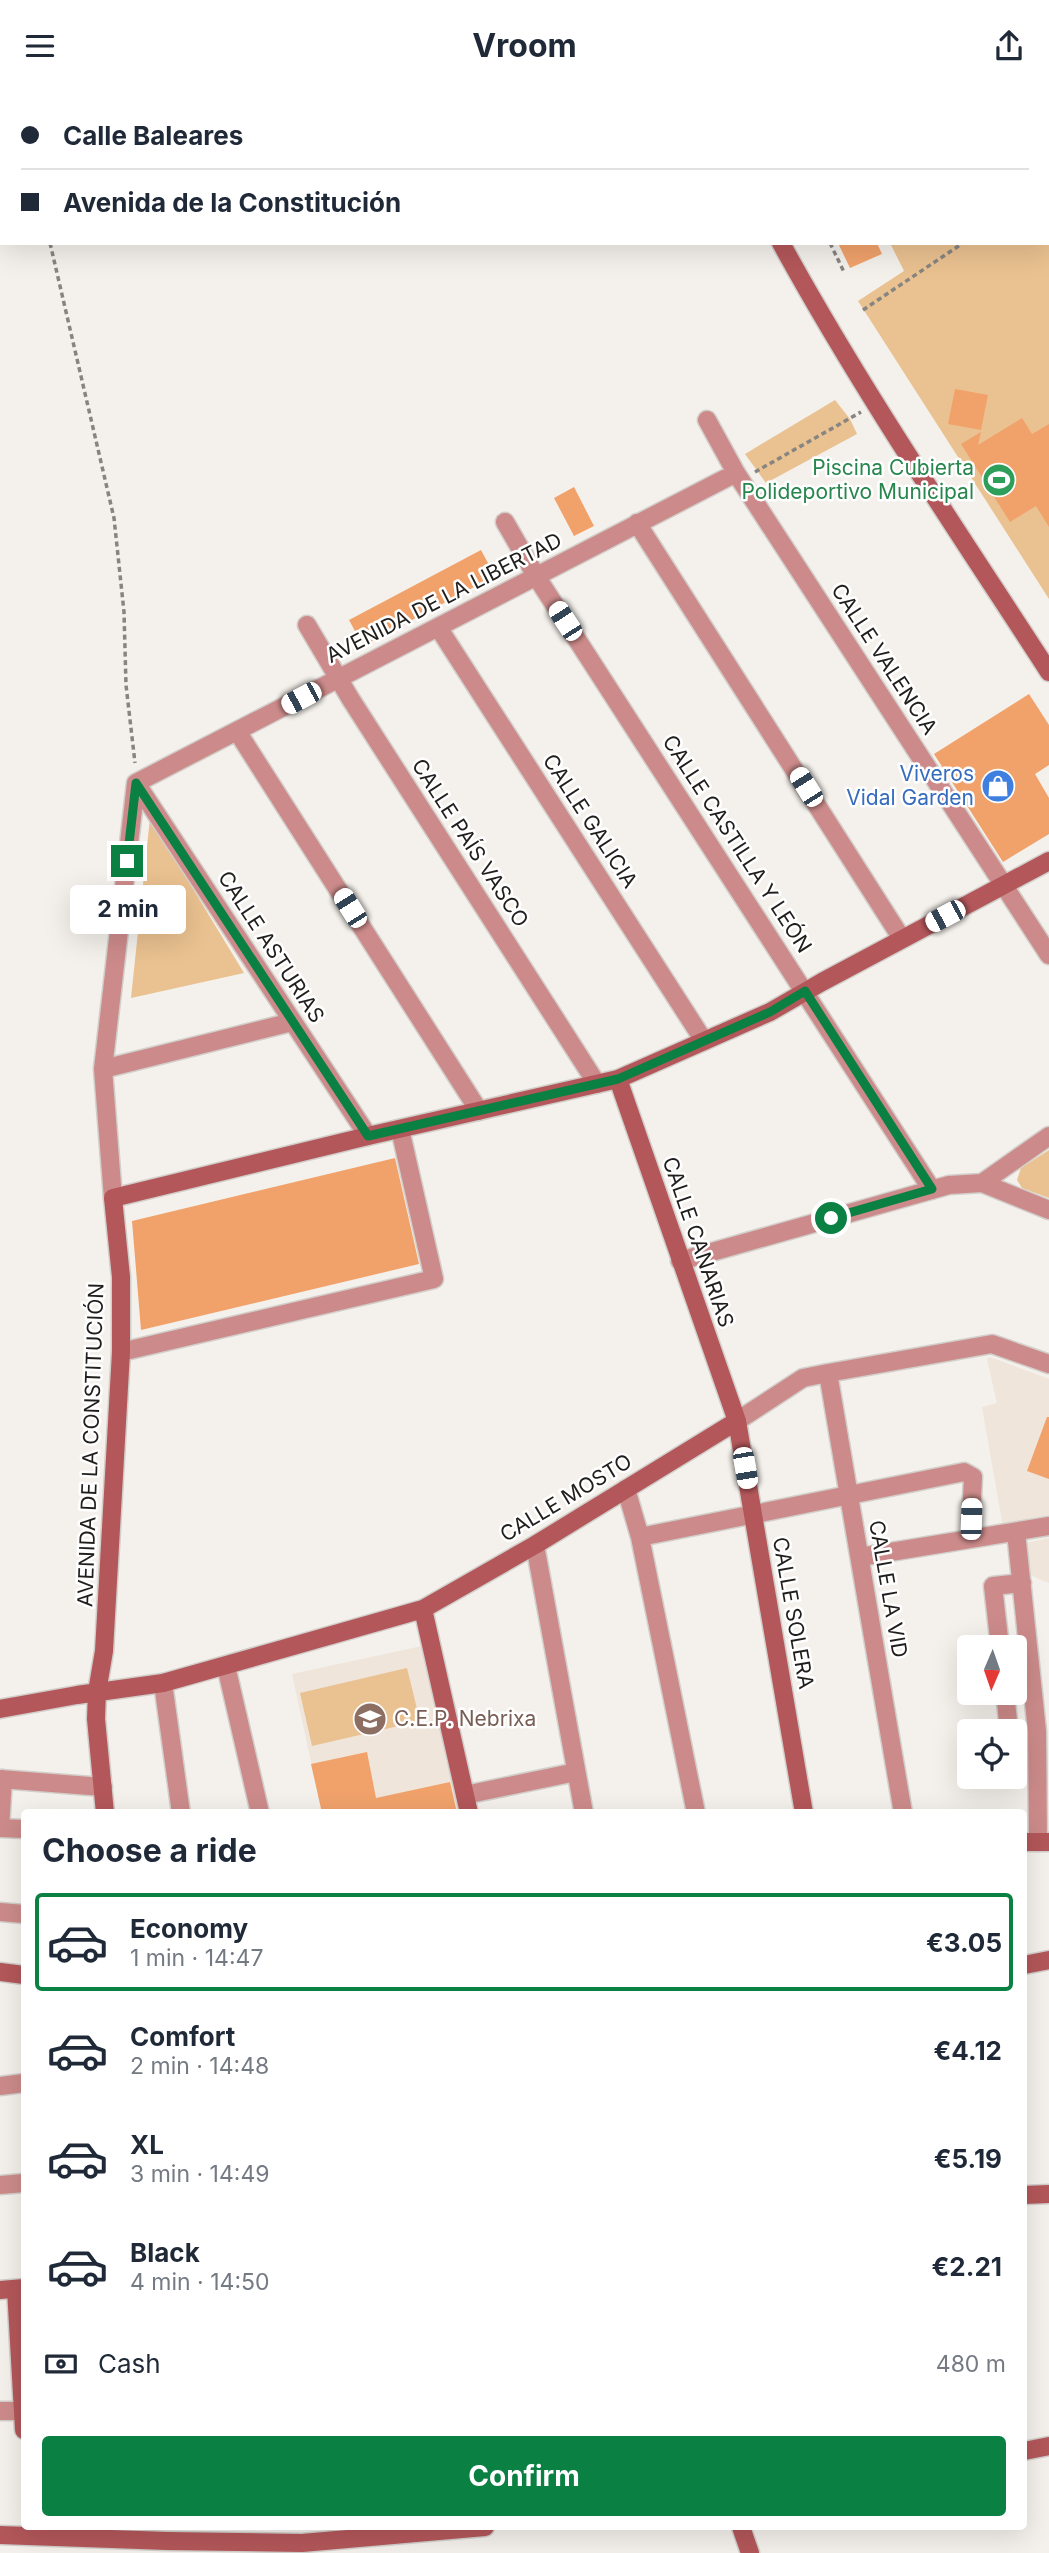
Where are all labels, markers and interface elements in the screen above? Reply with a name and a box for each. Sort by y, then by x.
text: Vroom [472,26,577,65]
icon: menu [21,27,59,65]
icon: share [990,27,1028,65]
text: Calle Baleares [63,120,243,151]
text: Avenida de la Constitución [63,187,401,218]
place label: Piscina Cubierta Polideportivo Municipal [741,455,974,504]
sports icon: Piscina Cubierta Polideportivo Municipal [980,461,1018,499]
street label: AVENIDA DE LA LIBERTAD [322,527,566,668]
street label: CALLE VALENCIA [826,579,943,739]
car [545,598,586,644]
car [278,679,325,717]
street label: CALLE CASTILLA Y LEÓN [658,730,818,957]
street label: CALLE GALICIA [538,749,643,892]
street label: CALLE PAÍS VASCO [407,753,535,932]
place label: Viveros Vidal Garden [846,761,974,810]
car [786,764,827,810]
shop icon: Viveros Vidal Garden [979,767,1017,805]
route end [111,845,143,877]
street label: CALLE ASTURIAS [213,866,330,1027]
callout: 2 min [69,885,185,935]
car [330,885,371,931]
text: 2 min [97,895,159,923]
car [922,897,969,935]
street label: CALLE CANARIAS [658,1153,739,1330]
route start [815,1202,847,1234]
street label: AVENIDA DE LA CONSTITUCIÓN [71,1282,109,1607]
car [732,1445,759,1491]
street label: CALLE MOSTO [495,1448,636,1547]
car [960,1498,983,1540]
street label: CALLE LA VID [864,1518,913,1660]
street label: CALLE SOLERA [768,1535,819,1691]
north arrow [957,1635,1027,1705]
map controls [957,1635,1027,1789]
school or university icon: C.E.P. Nebrixa [351,1700,389,1738]
place label: C.E.P. Nebrixa [394,1706,536,1731]
button: locate [957,1719,1027,1789]
text: Choose a ride [42,1831,257,1870]
icon: car [46,1911,109,1974]
text: Economy [130,1913,248,1944]
text: €3.05 [926,1927,1002,1958]
text: 1 min · 14:47 [130,1944,263,1972]
icon: car [46,2019,109,2082]
text: Comfort [130,2021,235,2052]
text: €4.12 [934,2035,1002,2066]
text: 2 min · 14:48 [130,2052,269,2080]
icon: car [46,2127,109,2190]
text: XL [130,2129,164,2160]
text: €5.19 [934,2143,1002,2174]
text: 3 min · 14:49 [130,2160,270,2188]
icon: car [46,2235,109,2298]
text: Black [130,2237,200,2268]
text: €2.21 [932,2251,1002,2282]
text: 4 min · 14:50 [130,2268,270,2296]
icon: cash [42,2345,80,2383]
text: Cash [98,2348,161,2379]
text: 480 m [936,2350,1006,2378]
button: Confirm [42,2436,1006,2516]

